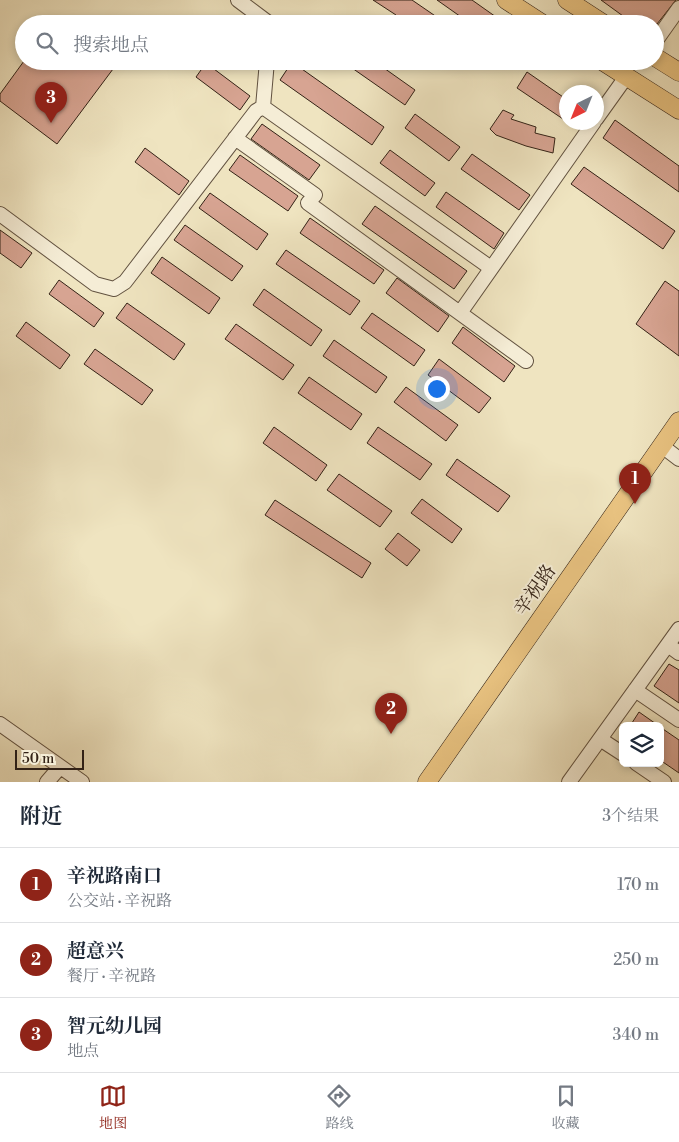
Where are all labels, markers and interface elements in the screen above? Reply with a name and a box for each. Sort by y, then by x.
search box [15,15,664,70]
icon: search [33,29,61,57]
text: 搜索地点 [73,33,149,57]
pin: 3 [35,82,67,123]
north arrow [559,85,604,130]
your location [424,376,450,402]
pin: 1 [619,463,651,504]
street label: 辛祝路 [509,560,561,620]
pin: 2 [375,693,407,734]
map controls [619,722,664,767]
button: layers [619,722,664,767]
scale bar [15,747,84,770]
text: 50 m [22,750,54,768]
text: 附近 [20,804,62,830]
text: 3个结果 [602,806,659,826]
text: 辛祝路南口 [67,864,162,888]
text: 1 [32,875,40,895]
text: 170 m [617,875,659,895]
text: 公交站 · 辛祝路 [67,891,172,911]
text: 超意兴 [67,939,124,963]
text: 2 [31,950,41,970]
text: 250 m [613,950,659,970]
text: 餐厅 · 辛祝路 [67,966,156,986]
text: 智元幼儿园 [67,1014,162,1038]
text: 3 [31,1025,41,1045]
text: 340 m [612,1025,659,1045]
text: 地点 [67,1041,99,1061]
tab: 地图 [99,1082,127,1133]
tab: 路线 [325,1082,353,1133]
tab: 收藏 [552,1082,580,1133]

